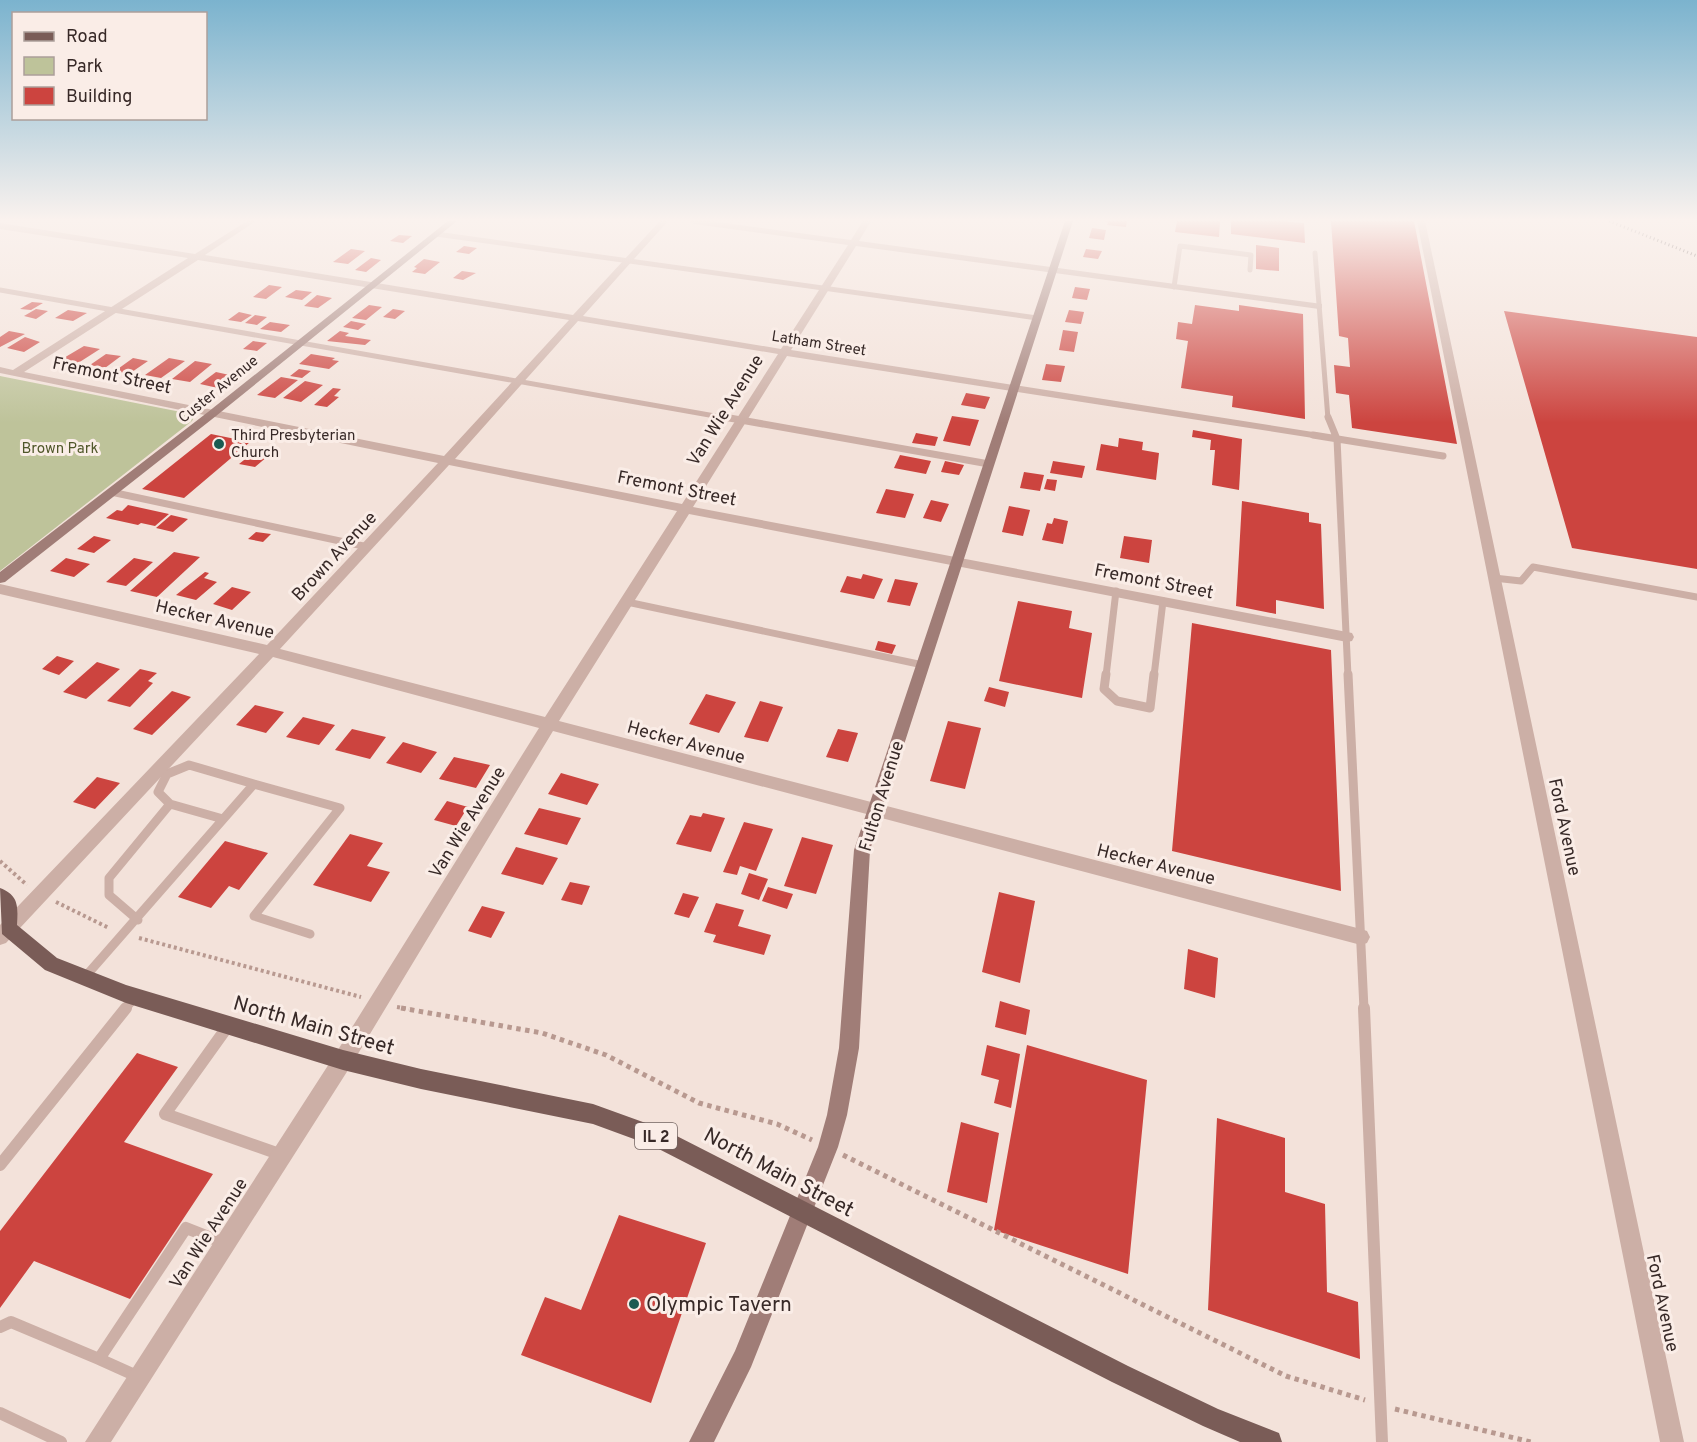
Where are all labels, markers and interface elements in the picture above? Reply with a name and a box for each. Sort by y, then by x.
legend [12,12,207,120]
text: Road [66,26,108,49]
text: Park [66,56,103,79]
text: Building [66,86,132,109]
street label: Latham Street [770,328,867,361]
street label: Van Wie Avenue [683,351,770,471]
street label: Custer Avenue [175,352,263,428]
street label: Fremont Street [50,353,173,400]
place label: Third Presbyterian Church [231,427,356,463]
marker: Third Presbyterian Church [212,437,226,451]
park label: Brown Park [21,440,99,459]
street label: Fremont Street [615,467,738,512]
street label: Brown Avenue [287,507,383,607]
street label: Fremont Street [1092,560,1215,605]
street label: Hecker Avenue [153,596,276,645]
street label: Hecker Avenue [624,717,747,770]
street label: Fulton Avenue [855,738,910,855]
street label: Van Wie Avenue [425,763,512,883]
street label: Ford Avenue [1542,777,1585,878]
street label: Hecker Avenue [1094,840,1217,891]
street label: North Main Street [230,991,397,1062]
street label: North Main Street [698,1122,858,1224]
road number: IL 2 [635,1123,677,1149]
street label: Van Wie Avenue [165,1174,254,1293]
street label: Ford Avenue [1640,1253,1683,1354]
place label: Olympic Tavern [646,1292,792,1319]
marker: Olympic Tavern [627,1297,641,1311]

